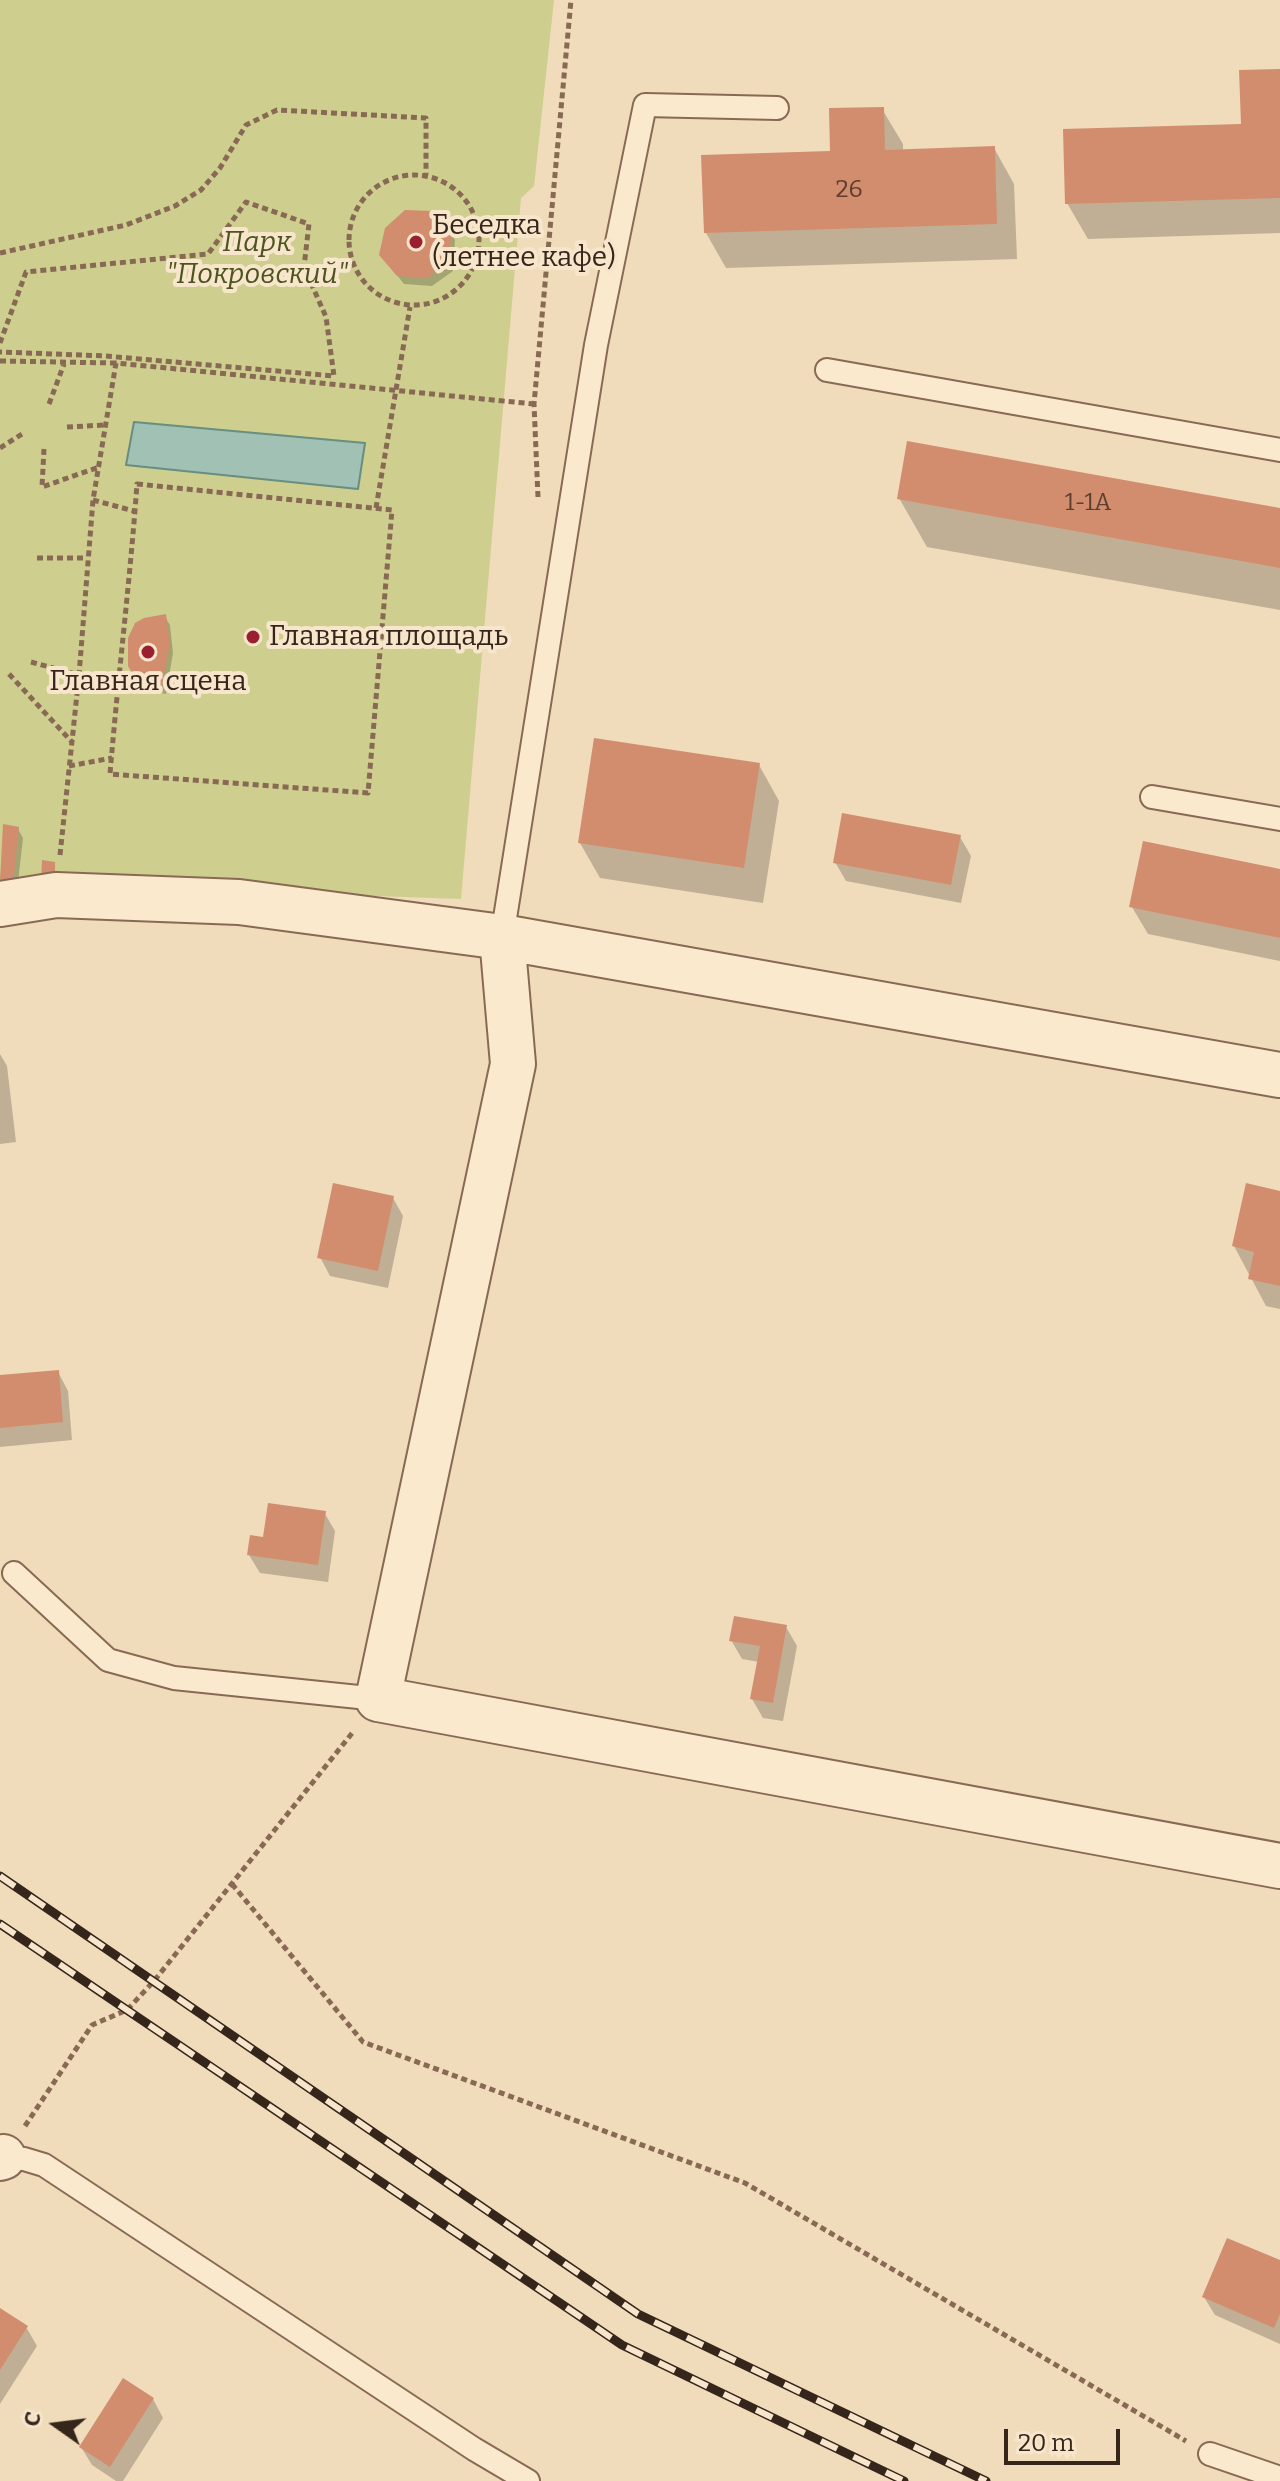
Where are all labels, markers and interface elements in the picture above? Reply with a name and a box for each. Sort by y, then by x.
house number: 26 [835,176,863,204]
place label: Беседка (летнее кафе) [432,209,616,275]
park label: Парк "Покровский" [166,226,348,292]
marker: Беседка (летнее кафе) [407,233,425,251]
house number: 1-1А [1065,489,1111,517]
place label: Главная площадь [269,620,508,654]
marker: Главная площадь [244,628,262,646]
marker: Главная сцена [139,643,157,661]
place label: Главная сцена [49,665,247,699]
north arrow [16,2385,96,2465]
text: С [17,2409,47,2429]
scale bar [1008,2413,1124,2463]
text: 20 m [1018,2429,1074,2457]

